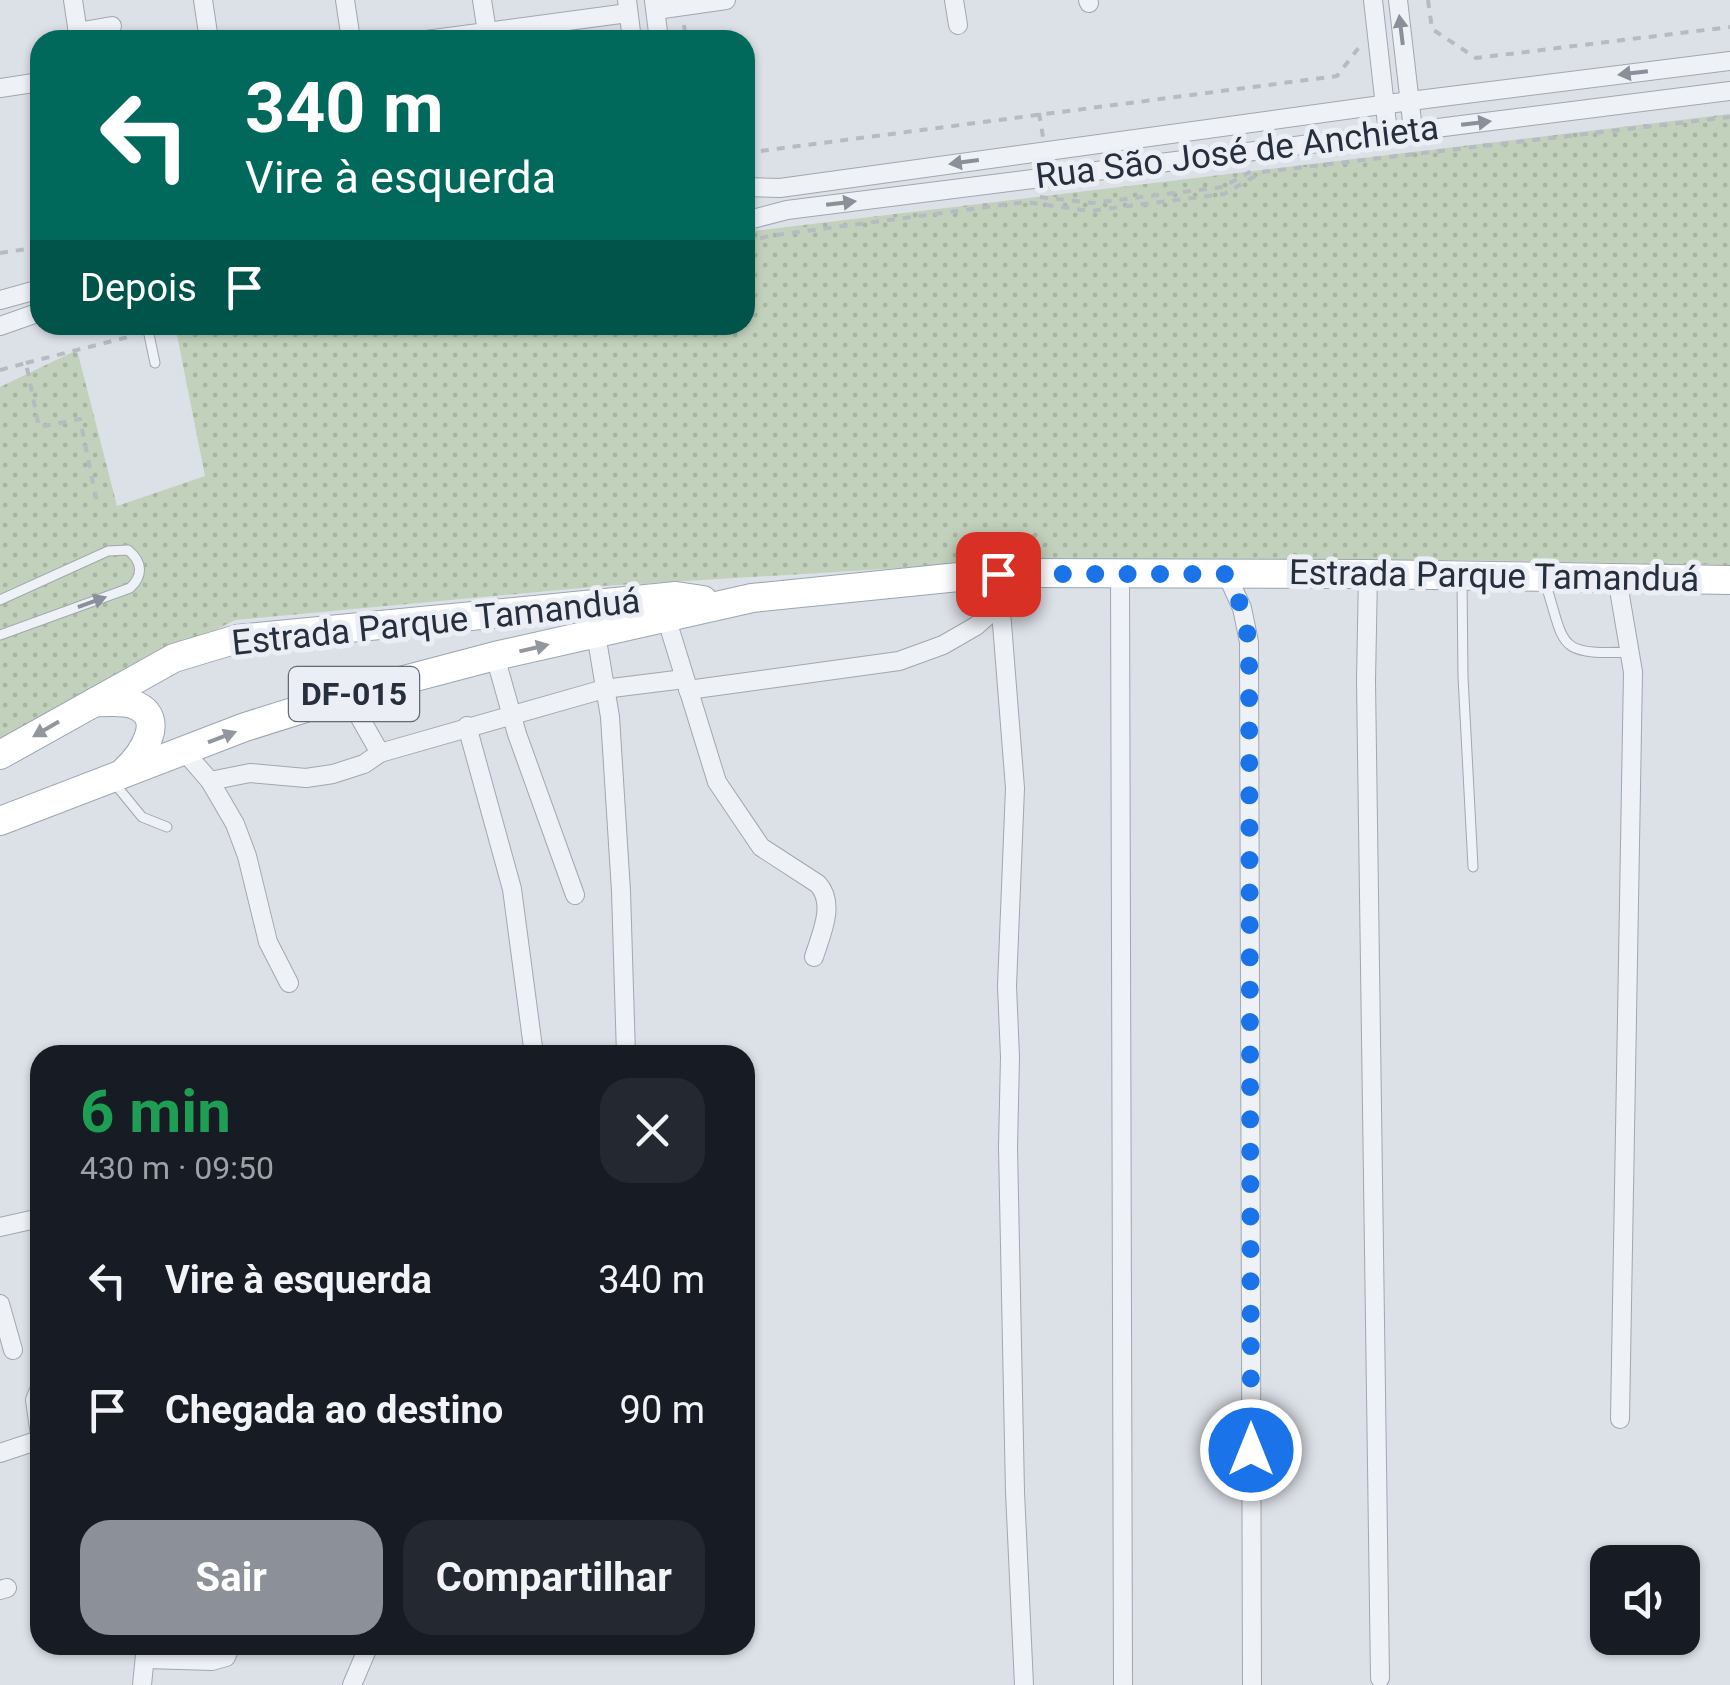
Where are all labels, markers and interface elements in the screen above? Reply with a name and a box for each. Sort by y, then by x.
one-way arrow [1393,14,1409,46]
one-way arrow [1617,65,1649,81]
text: 340 m [245,67,444,149]
icon: left [80,70,210,200]
street label: Rua São José de Anchieta [1033,107,1441,197]
one-way arrow [1460,115,1492,131]
text: Vire à esquerda [245,151,556,204]
one-way arrow [948,155,980,171]
one-way arrow [825,195,857,211]
icon: arrive [217,260,272,315]
text: Depois [80,266,197,310]
pin [956,532,1041,617]
icon: arrive [971,547,1026,602]
street label: Estrada Parque Tamanduá [1288,552,1700,600]
street label: Estrada Parque Tamanduá [230,580,642,664]
one-way arrow [77,594,107,609]
one-way arrow [519,640,550,655]
road number: DF-015 [289,667,419,721]
one-way arrow [32,720,61,737]
one-way arrow [207,728,237,744]
text: 6 min [80,1076,231,1147]
button: close [600,1078,705,1183]
text: 430 m · 09:50 [80,1149,274,1187]
icon: left [80,1253,135,1308]
text: Vire à esquerda [165,1258,432,1302]
text: 340 m [598,1258,705,1302]
icon: arrive [80,1383,135,1438]
text: Chegada ao destino [165,1388,503,1432]
text: 90 m [620,1388,705,1432]
position arrow [1199,1398,1303,1502]
button: Sair [80,1520,383,1635]
button: Compartilhar [403,1520,705,1635]
map controls [1590,1545,1700,1655]
button: sound [1590,1545,1700,1655]

